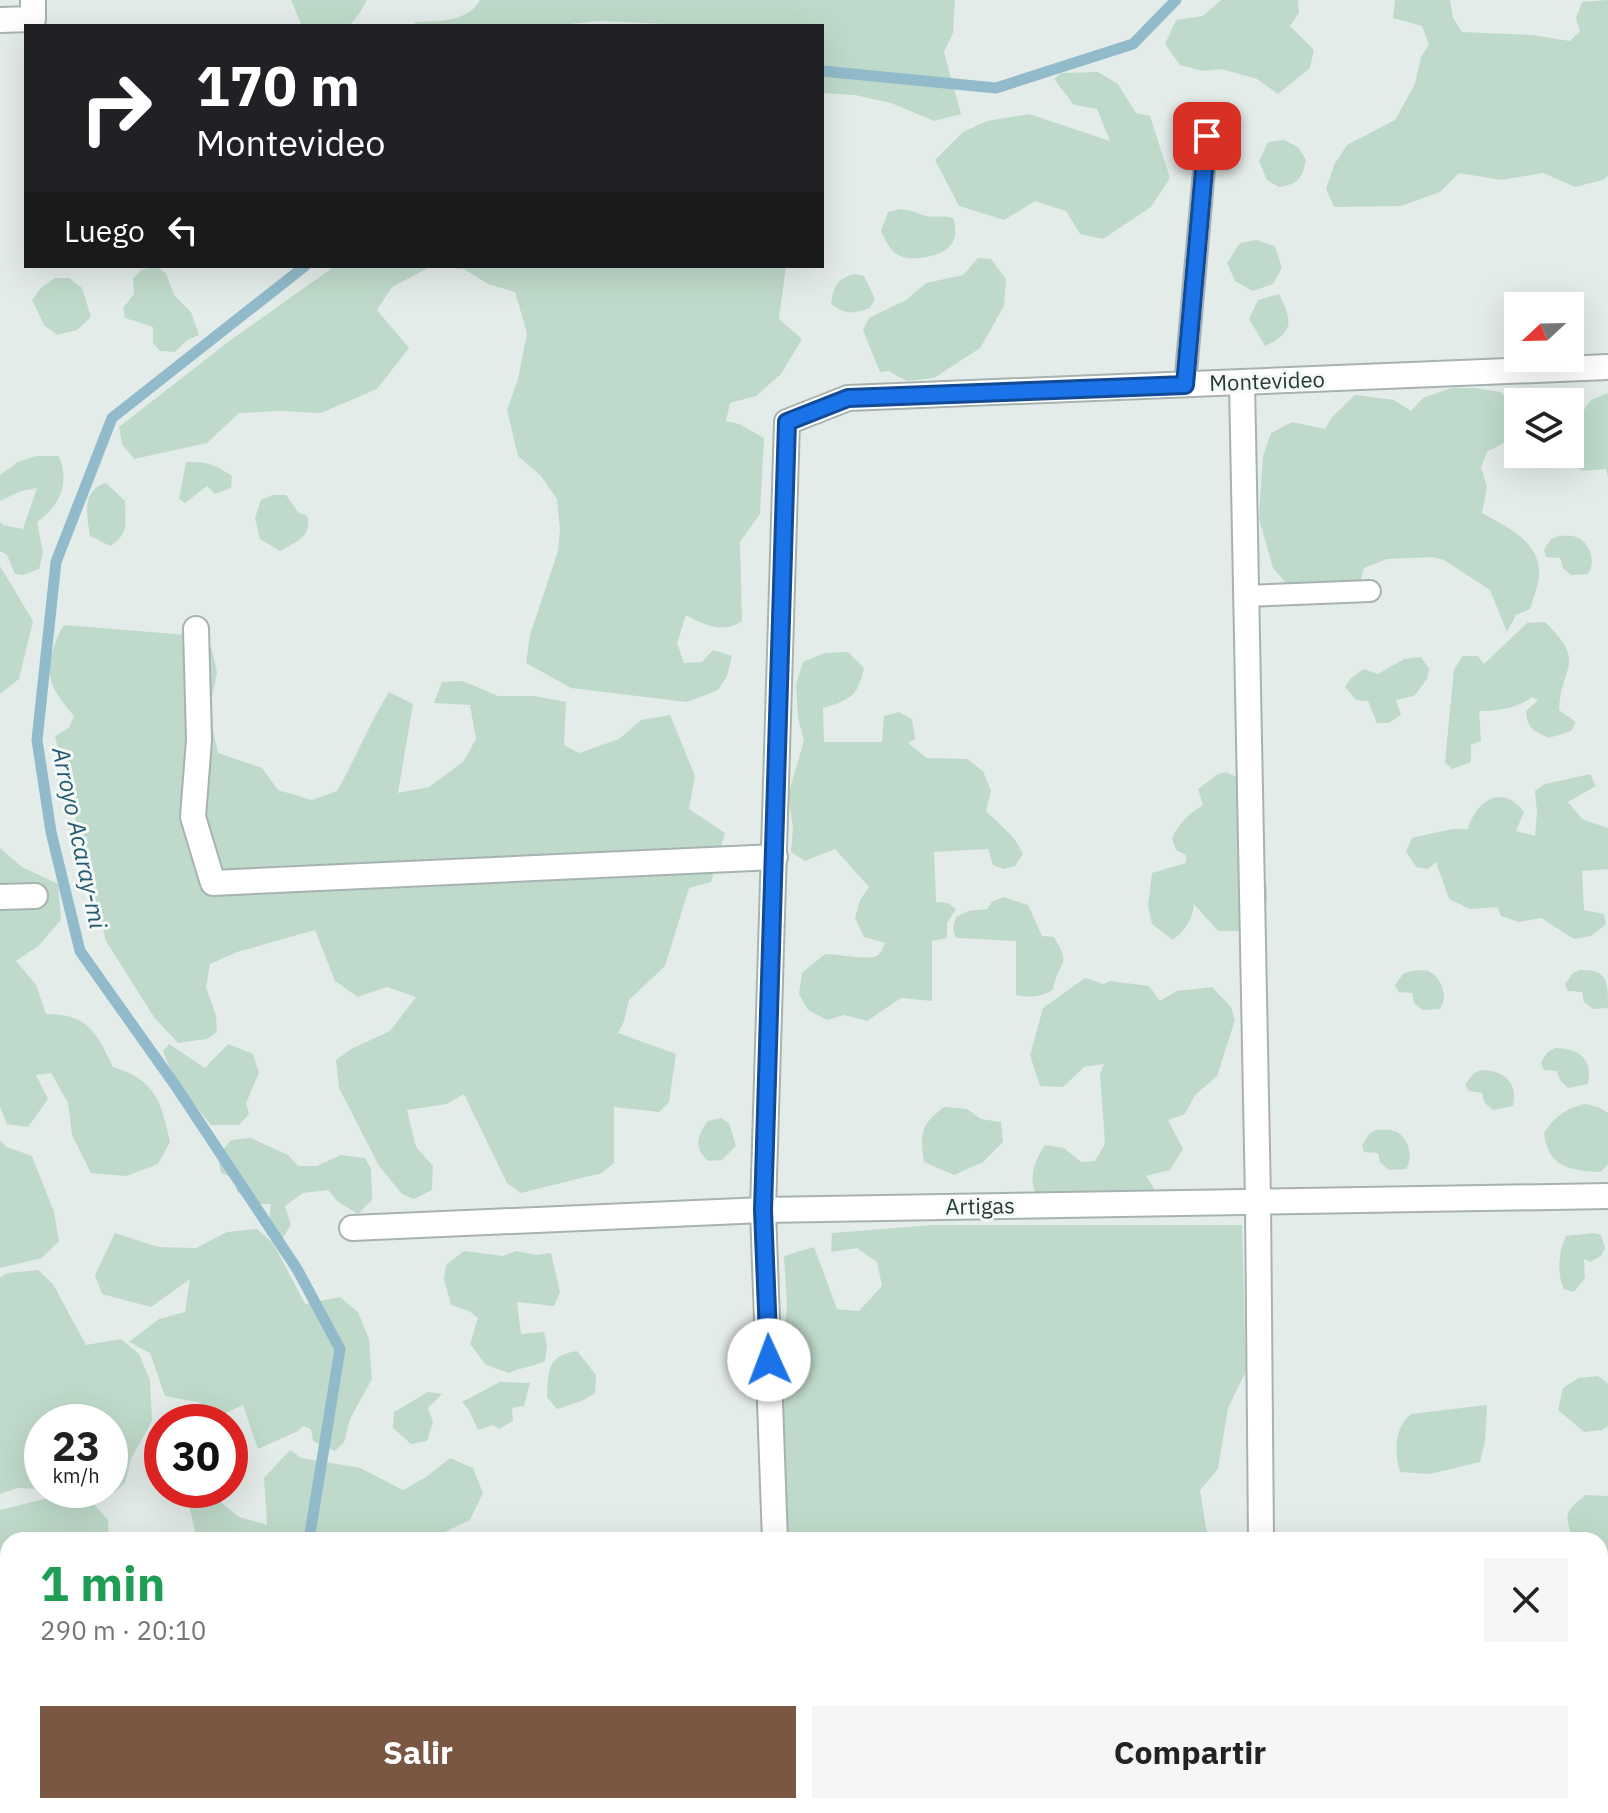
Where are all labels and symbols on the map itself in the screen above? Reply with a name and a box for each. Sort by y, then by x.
pin [1173,102,1241,170]
north arrow [1504,292,1584,372]
street label: Montevideo [1209,364,1325,397]
water label: Arroyo Acaray-mi [45,743,115,932]
street label: Artigas [945,1190,1015,1221]
position arrow [727,1318,811,1402]
speed limit sign: 30 [144,1404,248,1508]

